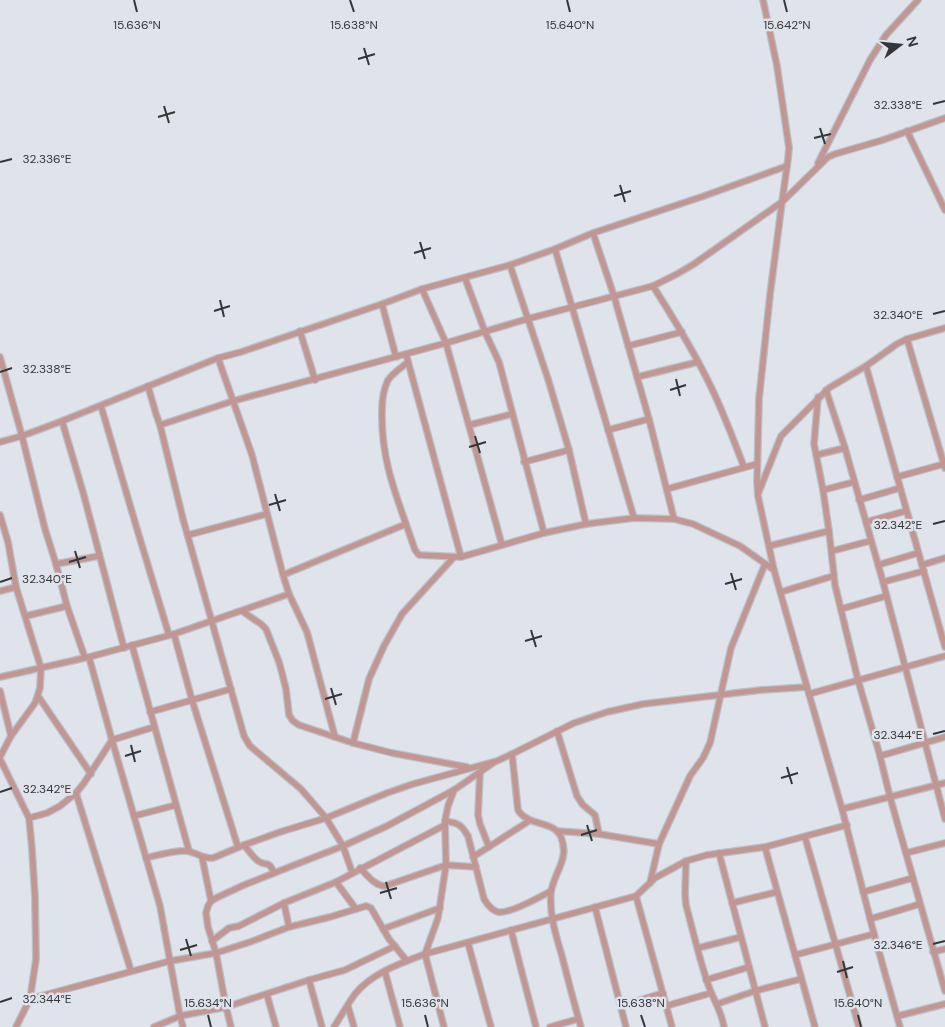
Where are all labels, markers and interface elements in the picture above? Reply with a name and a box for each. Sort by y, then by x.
text: 15.636°N [113,17,161,33]
text: 15.638°N [330,17,378,33]
text: 15.640°N [546,17,594,33]
text: 15.642°N [763,17,811,33]
north arrow [875,20,925,70]
text: N [902,34,923,49]
text: 32.338°E [874,97,923,113]
text: 32.336°E [23,151,72,167]
text: 32.340°E [873,307,923,323]
text: 32.338°E [23,361,72,377]
text: 32.342°E [874,517,922,533]
text: 32.340°E [22,571,72,587]
text: 32.344°E [874,727,923,743]
text: 32.342°E [23,781,71,797]
text: 32.346°E [873,937,923,953]
text: 32.344°E [23,991,72,1007]
text: 15.634°N [184,995,232,1011]
text: 15.636°N [401,995,449,1011]
text: 15.638°N [617,995,665,1011]
text: 15.640°N [834,995,882,1011]

